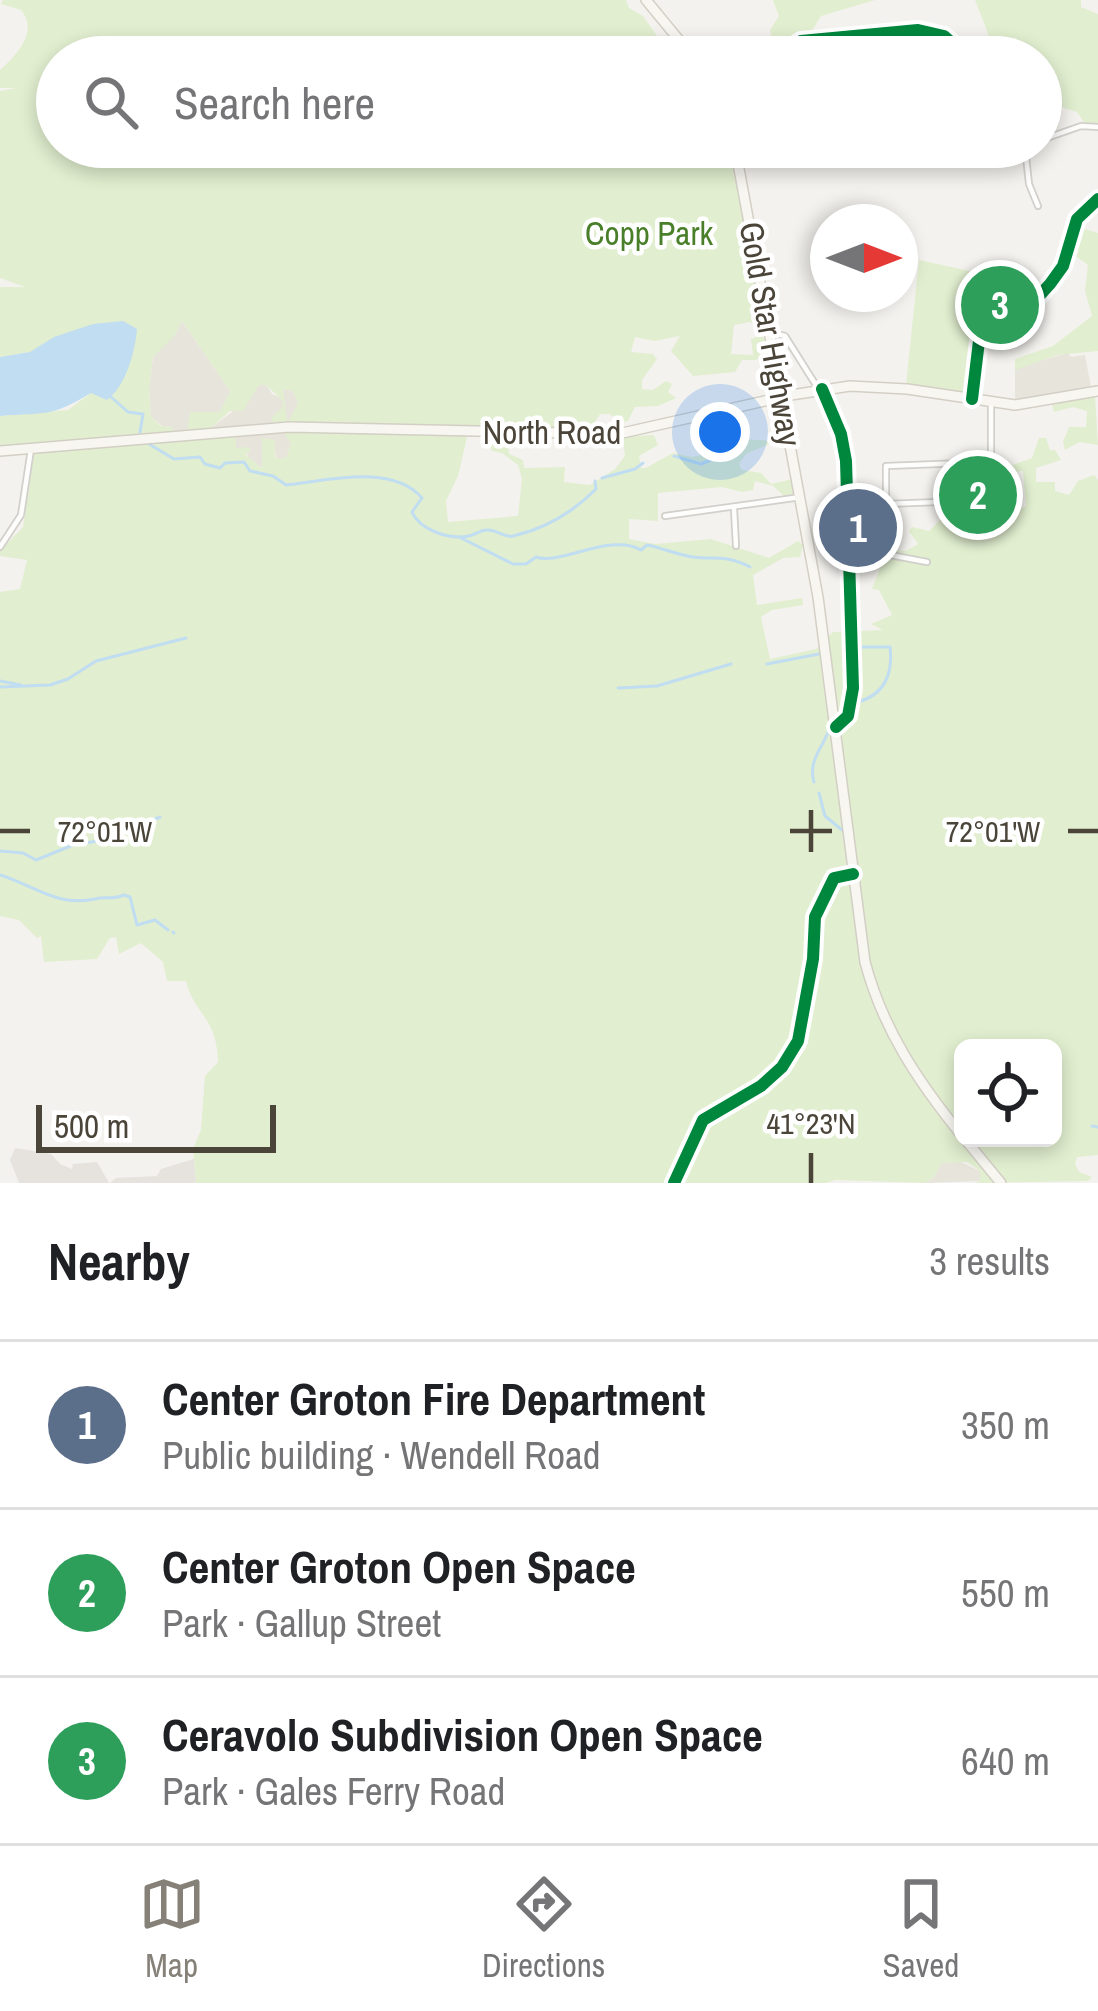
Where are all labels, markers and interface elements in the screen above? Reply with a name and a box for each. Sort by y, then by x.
search box [36,36,1062,168]
icon: search [78,69,144,135]
text: Search here [174,72,375,133]
north arrow [810,204,918,312]
park label: Copp Park [585,211,713,255]
street label: Gold Star Highway [730,218,812,450]
pin: 3 [961,260,1039,350]
your location [690,402,750,462]
street label: North Road [483,410,621,454]
pin: 2 [939,450,1017,540]
pin: 1 [819,483,897,573]
text: 72°01'W [58,811,152,851]
text: 72°01'W [946,811,1040,851]
map controls [954,1039,1062,1147]
button: locate [954,1039,1062,1147]
scale bar [36,1099,276,1152]
text: 41°23'N [766,1103,856,1143]
text: 500 m [54,1104,129,1148]
text: Nearby [48,1227,190,1296]
text: 3 results [929,1235,1050,1287]
text: Center Groton Fire Department [162,1368,705,1429]
text: 1 [78,1399,96,1451]
text: 350 m [961,1399,1050,1451]
text: Public building · Wendell Road [162,1429,601,1481]
text: Center Groton Open Space [162,1536,636,1597]
text: 2 [78,1567,96,1619]
text: 550 m [961,1567,1050,1619]
text: Park · Gallup Street [162,1597,441,1649]
text: Ceravolo Subdivision Open Space [162,1704,763,1765]
text: 3 [78,1735,96,1787]
text: 640 m [961,1735,1050,1787]
text: Park · Gales Ferry Road [162,1765,505,1817]
tab: Map [139,1871,205,1987]
tab: Directions [482,1871,605,1987]
tab: Saved [883,1871,959,1987]

